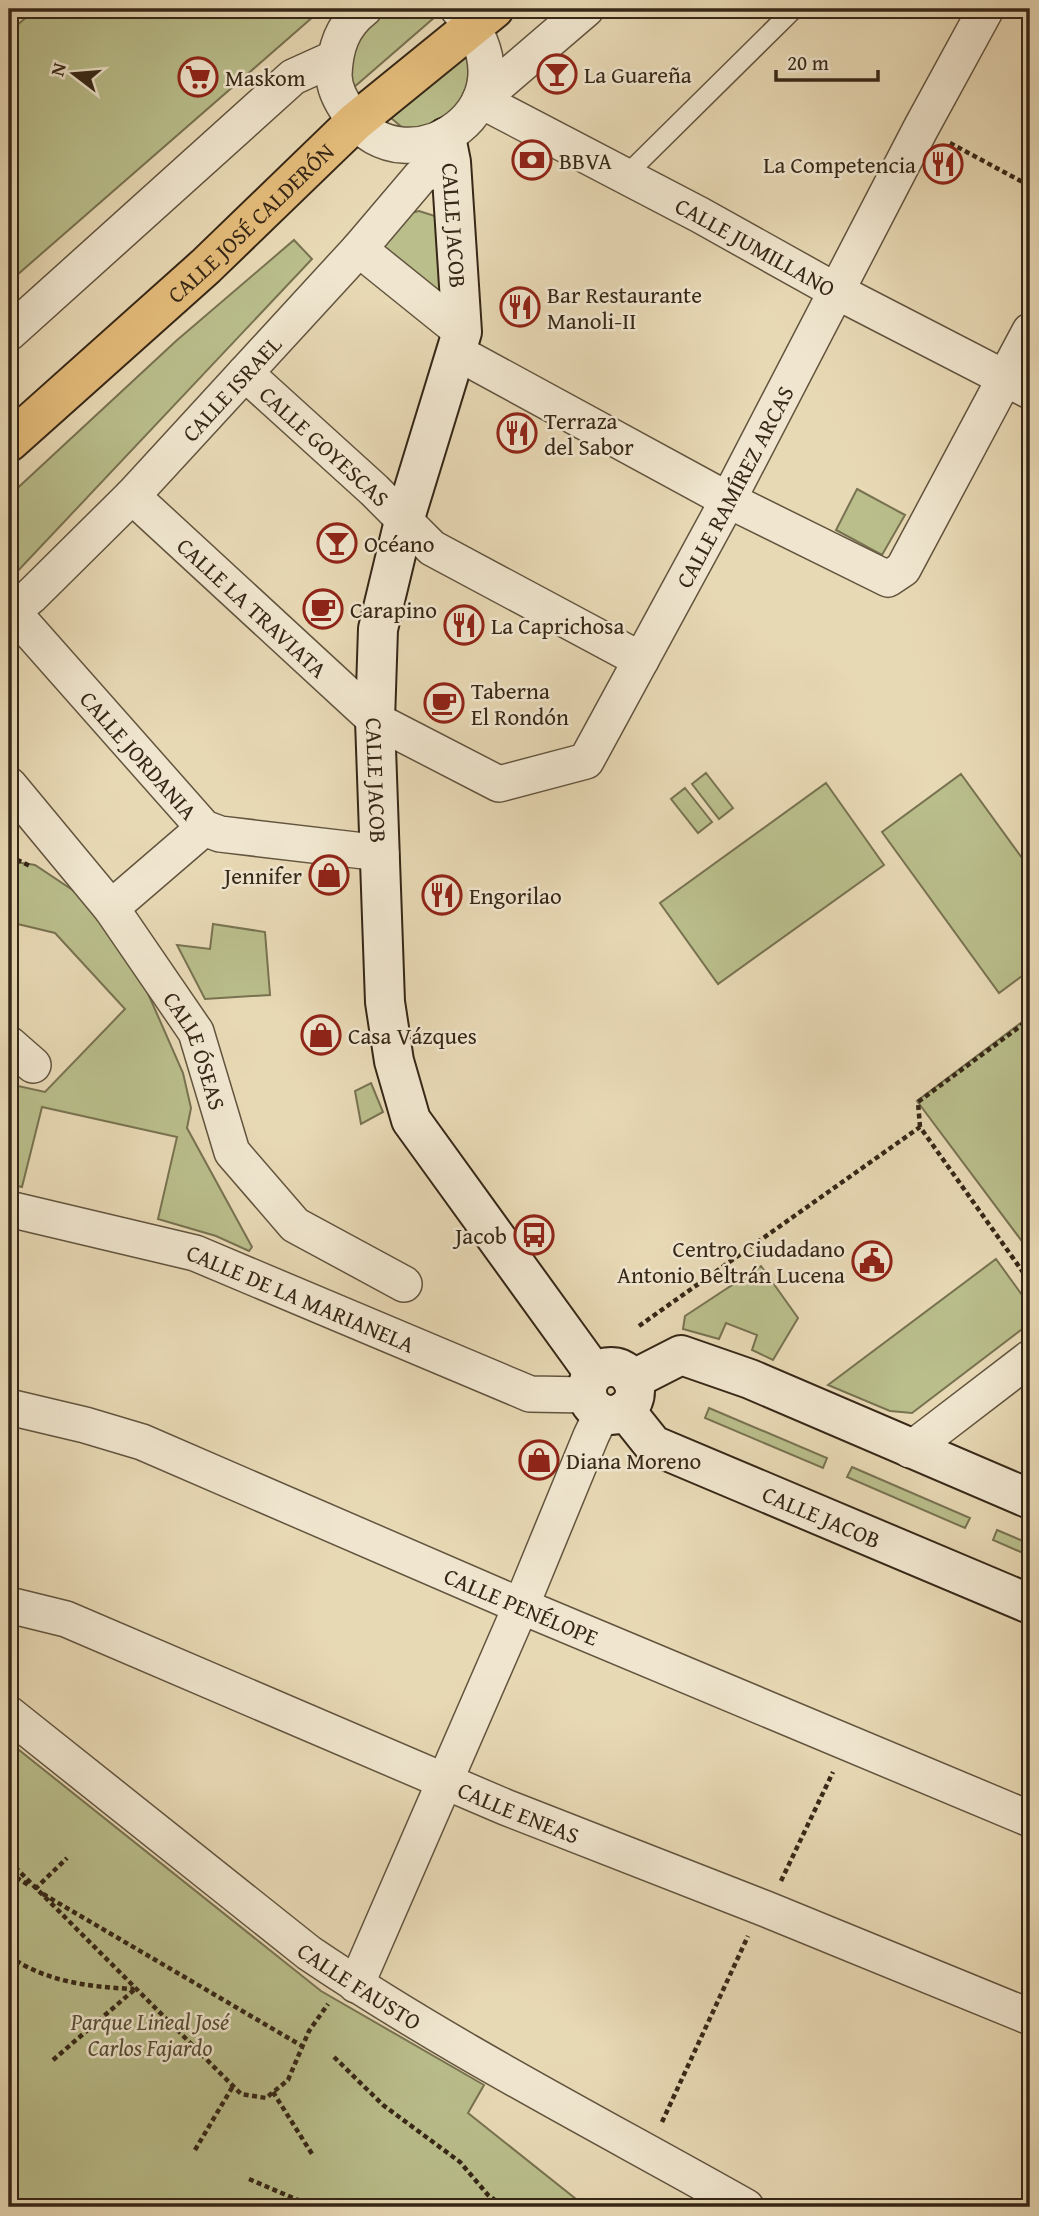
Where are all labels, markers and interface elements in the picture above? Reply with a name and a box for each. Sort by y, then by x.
north arrow [38,38,108,108]
scale bar [776,38,878,82]
text: 20 m [787,47,829,78]
bar icon: La Guareña [536,53,578,95]
supermarket icon: Maskom [177,56,219,98]
place label: La Guareña [584,58,692,91]
text: N [42,59,73,79]
place label: Maskom [225,61,306,94]
street label: CALLE JOSÉ CALDERÓN [159,135,341,310]
bank icon: BBVA [511,139,553,181]
restaurant icon: La Competencia [922,143,964,185]
place label: BBVA [559,144,612,177]
place label: La Competencia [763,148,916,181]
street label: CALLE JACOB [435,162,476,289]
street label: CALLE JUMILLANO [670,189,842,304]
place label: Bar Restaurante Manoli-II [547,278,702,337]
restaurant icon: Bar Restaurante Manoli-II [499,286,541,328]
street label: CALLE ISRAEL [174,328,288,448]
street label: CALLE GOYESCAS [253,378,397,513]
street label: CALLE RAMÍREZ ARCAS [667,380,801,593]
place label: Terraza del Sabor [544,404,634,463]
restaurant icon: Terraza del Sabor [496,412,538,454]
bar icon: Océano [316,522,358,564]
place label: Océano [364,527,434,560]
street label: CALLE LA TRAVIATA [170,529,335,685]
cafe icon: Carapino [302,588,344,630]
place label: Carapino [350,593,437,626]
restaurant icon: La Caprichosa [443,604,485,646]
place label: La Caprichosa [491,609,624,642]
place label: Taberna El Rondón [471,674,569,733]
cafe icon: Taberna El Rondón [423,682,465,724]
street label: CALLE JORDANIA [73,683,206,827]
street label: CALLE JACOB [358,717,396,843]
shop icon: Jennifer [308,854,350,896]
place label: Jennifer [221,859,303,892]
restaurant icon: Engorilao [421,874,463,916]
place label: Engorilao [469,879,562,912]
street label: CALLE ÓSEAS [156,984,235,1114]
shop icon: Casa Vázques [300,1014,342,1056]
place label: Casa Vázques [348,1019,477,1052]
bus stop icon: Jacob [513,1214,555,1256]
place label: Jacob [452,1219,507,1252]
place label: Centro Ciudadano Antonio Beltrán Lucena [617,1232,845,1291]
street label: CALLE DE LA MARIANELA [184,1235,420,1360]
public building icon: Centro Ciudadano Antonio Beltrán Lucena [851,1240,893,1282]
shop icon: Diana Moreno [518,1439,560,1481]
place label: Diana Moreno [566,1444,701,1477]
street label: CALLE JACOB [758,1477,886,1556]
street label: CALLE PENÉLOPE [439,1558,604,1653]
street label: CALLE ENEAS [453,1772,585,1851]
street label: CALLE FAUSTO [291,1934,428,2037]
park label: Parque Lineal José Carlos Fajardo [70,2005,230,2064]

